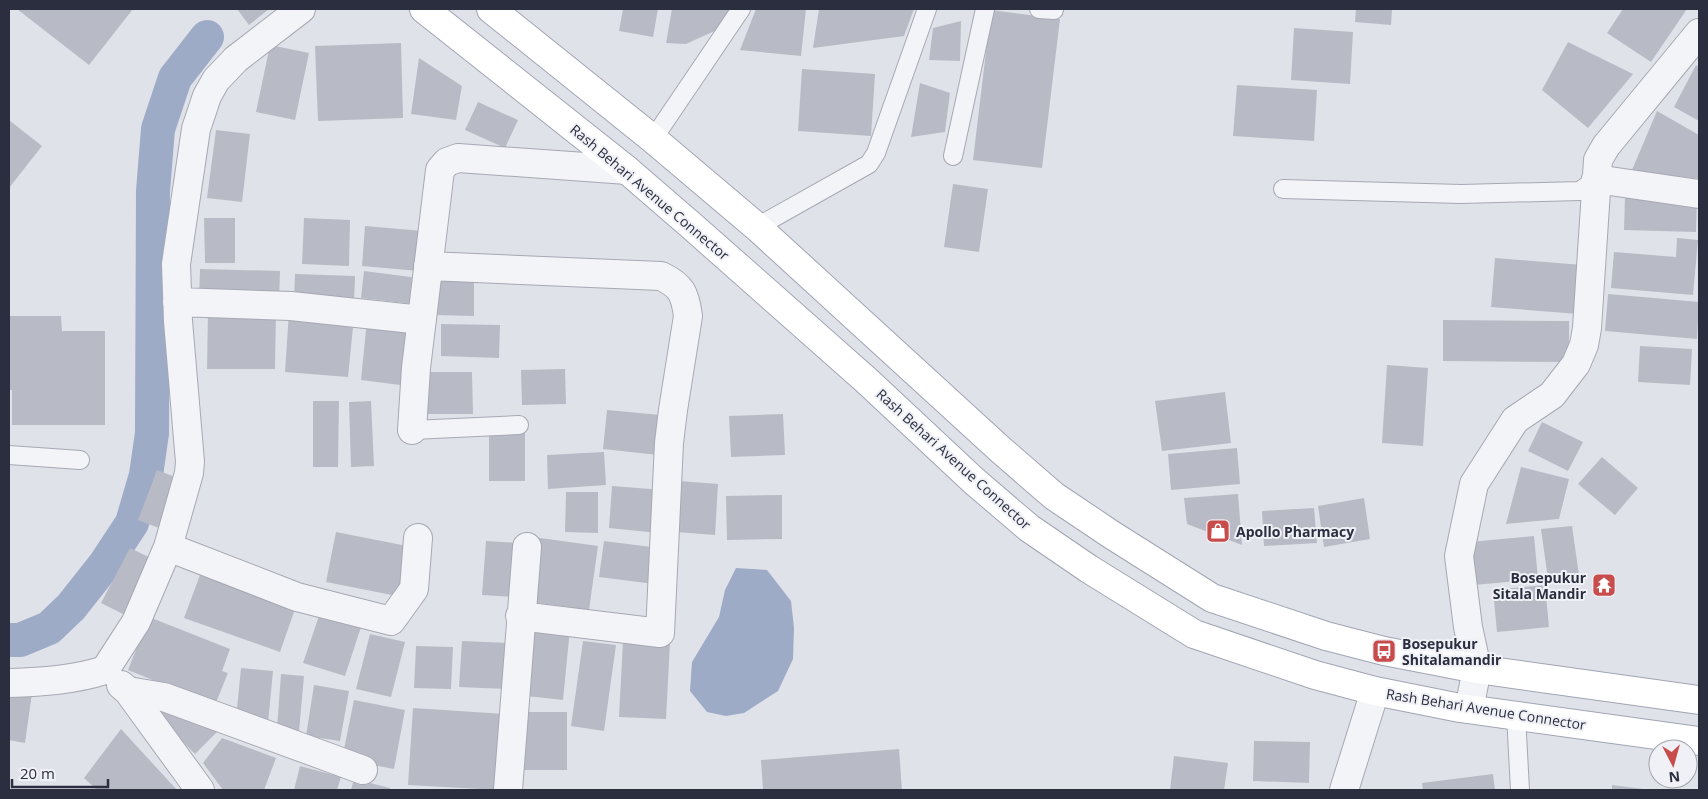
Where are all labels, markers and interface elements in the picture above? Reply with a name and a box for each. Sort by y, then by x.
street label: Rash Behari Avenue Connector [567,120,734,264]
street label: Rash Behari Avenue Connector [873,384,1036,534]
shop icon: Apollo Pharmacy [1205,518,1231,544]
place label: Apollo Pharmacy [1236,522,1354,541]
place label: Bosepukur Sitala Mandir [1493,568,1587,603]
temple icon: Bosepukur Sitala Mandir [1591,572,1617,598]
place label: Bosepukur Shitalamandir [1402,634,1502,669]
bus stop icon: Bosepukur Shitalamandir [1371,638,1397,664]
street label: Rash Behari Avenue Connector [1385,684,1588,734]
north arrow [1648,739,1698,789]
scale bar [12,756,109,788]
text: 20 m [20,763,55,783]
text: N [1668,767,1681,787]

